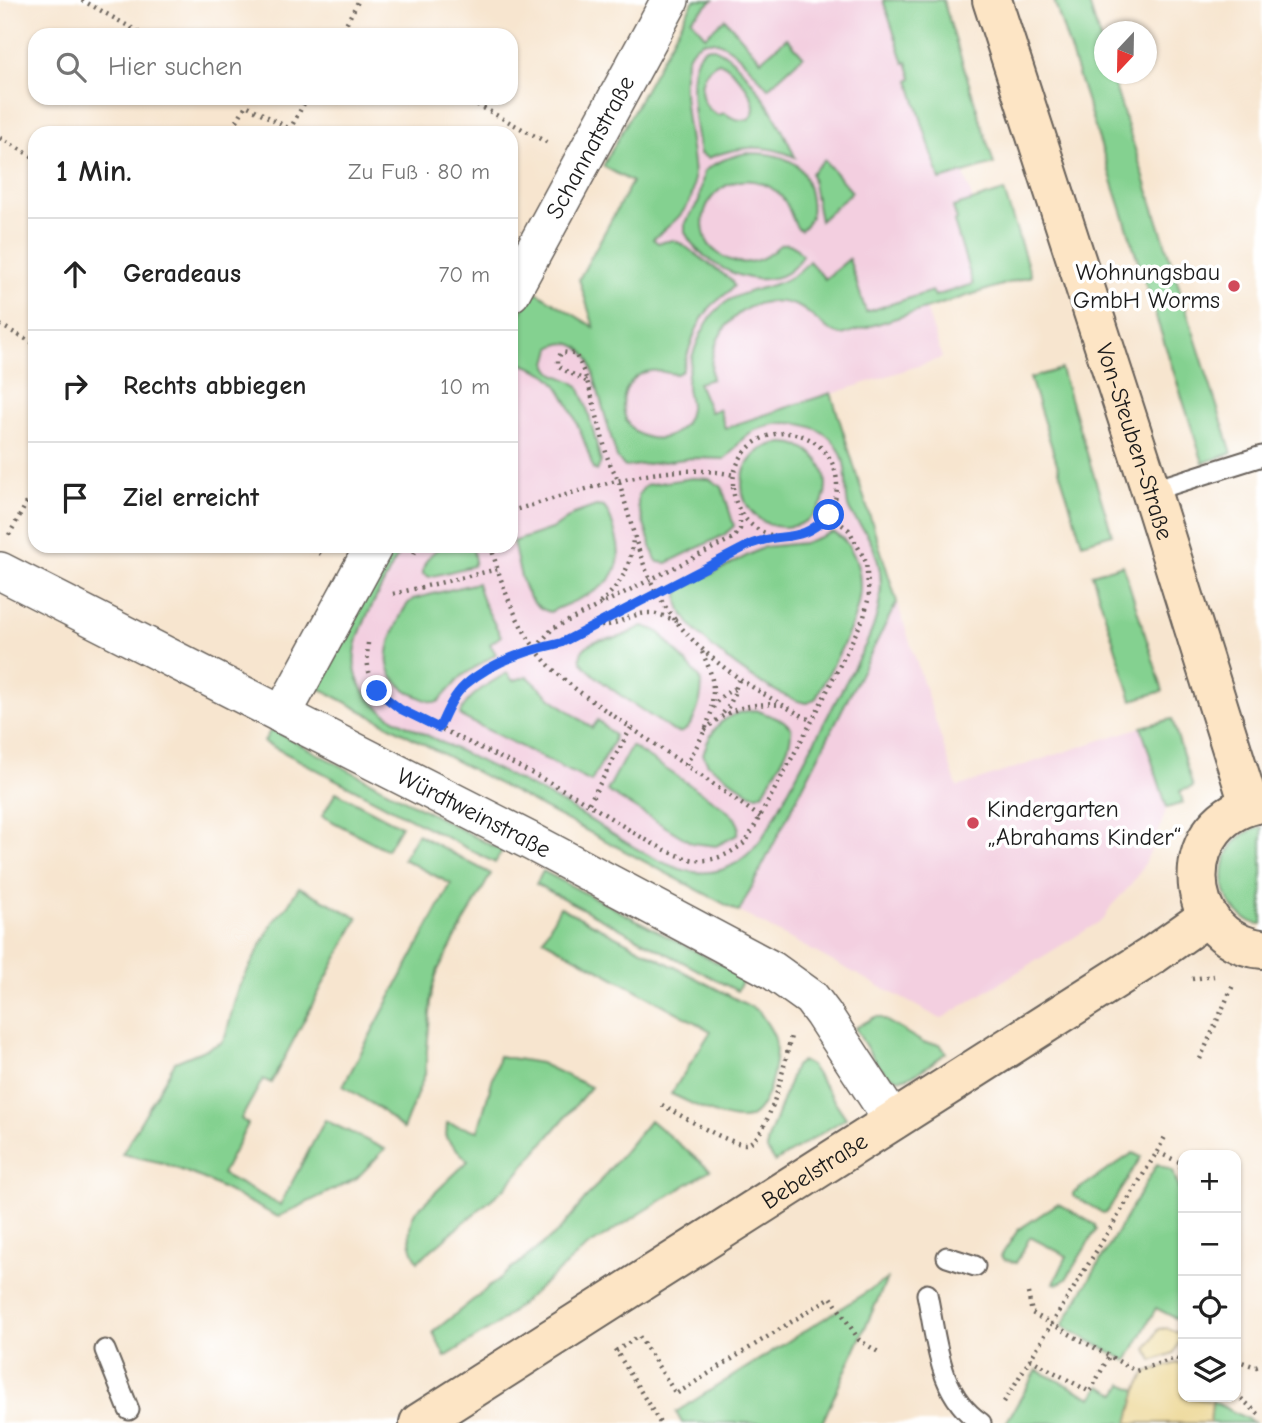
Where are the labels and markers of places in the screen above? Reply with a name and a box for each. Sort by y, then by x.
place label: Wohnungsbau GmbH Worms [1073,258,1220,314]
marker: Wohnungsbau GmbH Worms [1226,278,1242,294]
place label: Kindergarten „Abrahams Kinder“ [987,795,1181,851]
marker: Kindergarten „Abrahams Kinder“ [965,815,981,831]

